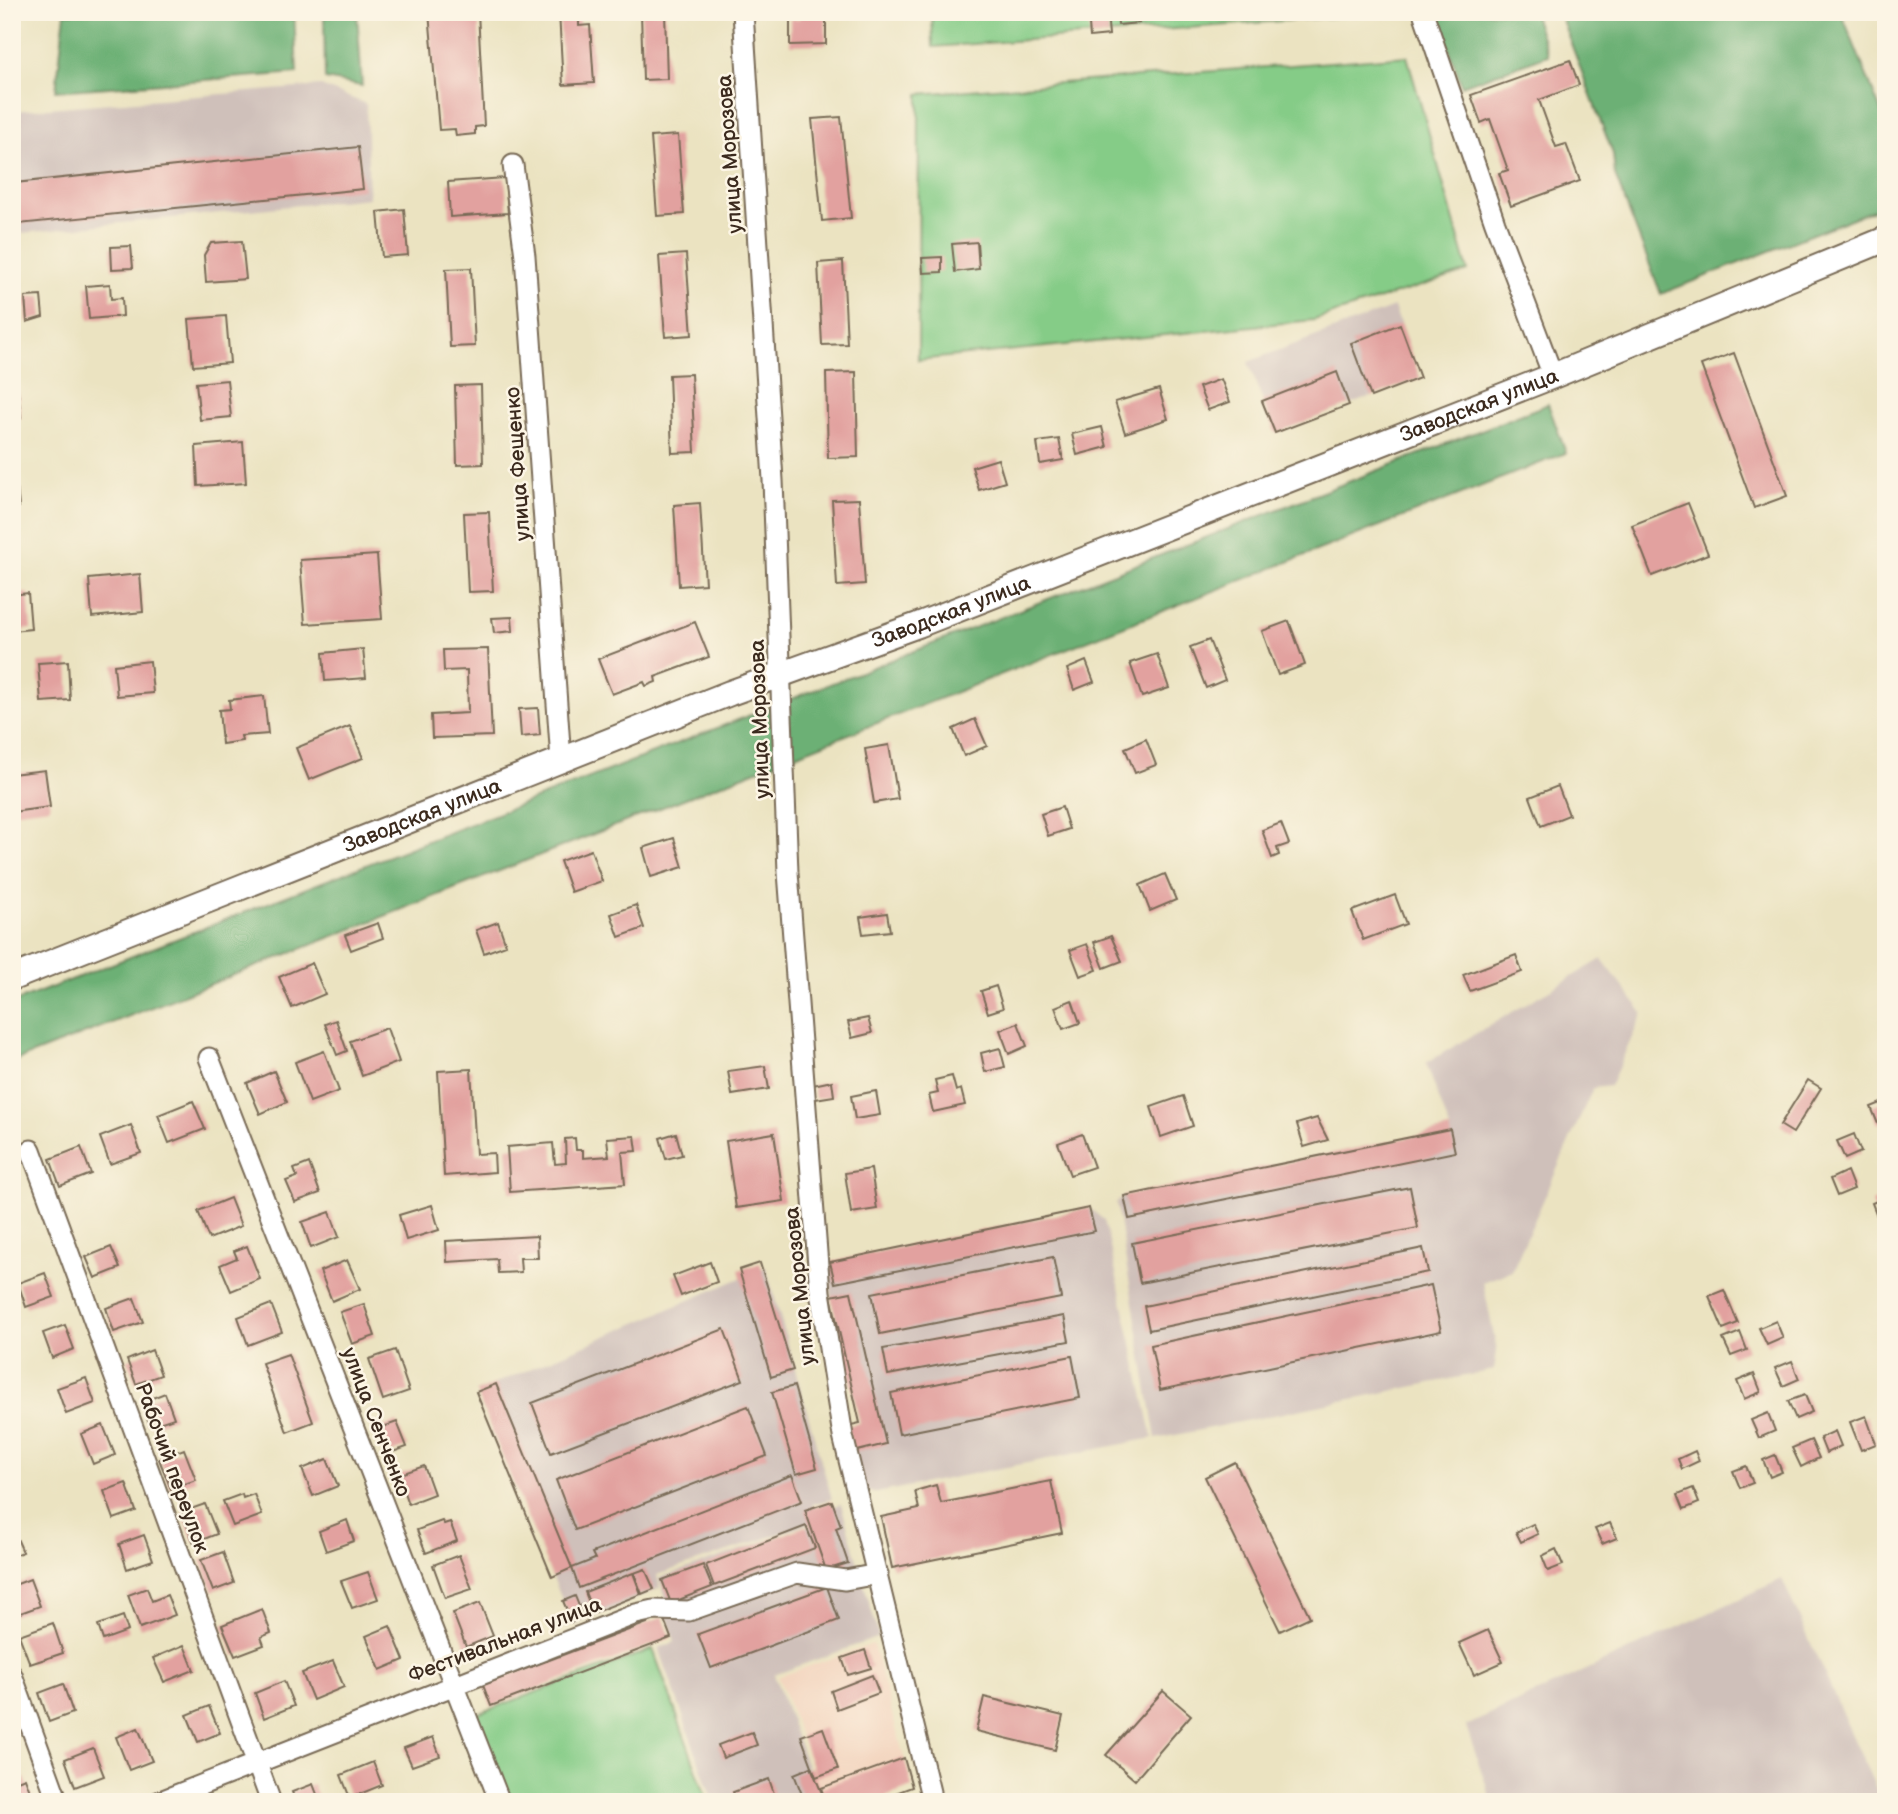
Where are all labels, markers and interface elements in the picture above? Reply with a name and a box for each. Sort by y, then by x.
street label: улица Морозова [712,73,748,234]
street label: Заводская улица [1396,363,1562,447]
street label: улица Фещенко [500,386,536,542]
street label: Заводская улица [868,570,1034,653]
street label: улица Морозова [745,638,775,799]
street label: Заводская улица [339,772,505,858]
street label: улица Морозова [779,1205,821,1367]
street label: улица Сенченко [336,1344,416,1500]
street label: Рабочий переулок [130,1379,214,1557]
street label: Фестивальная улица [405,1591,606,1688]

